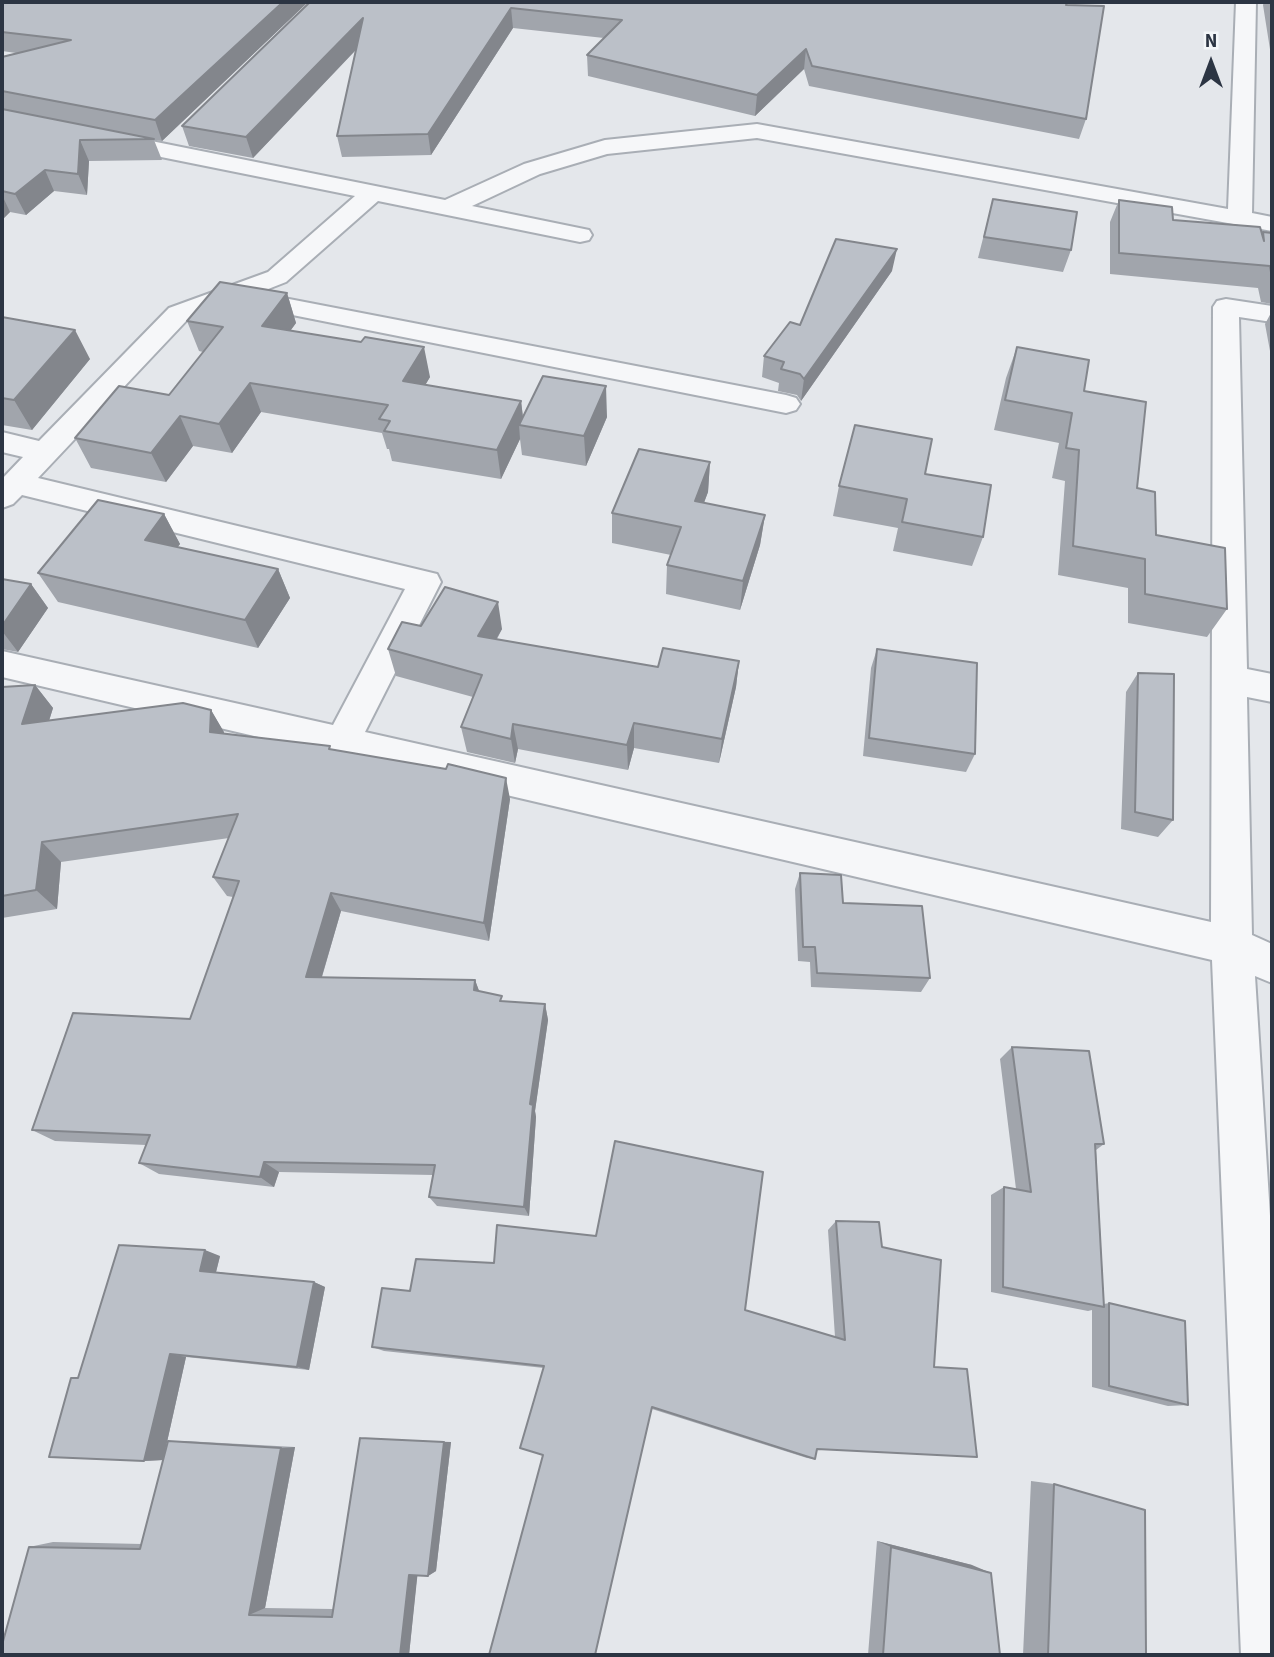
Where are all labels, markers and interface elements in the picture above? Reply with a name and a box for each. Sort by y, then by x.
north arrow [1176,28,1246,98]
text: N [1205,28,1217,55]

